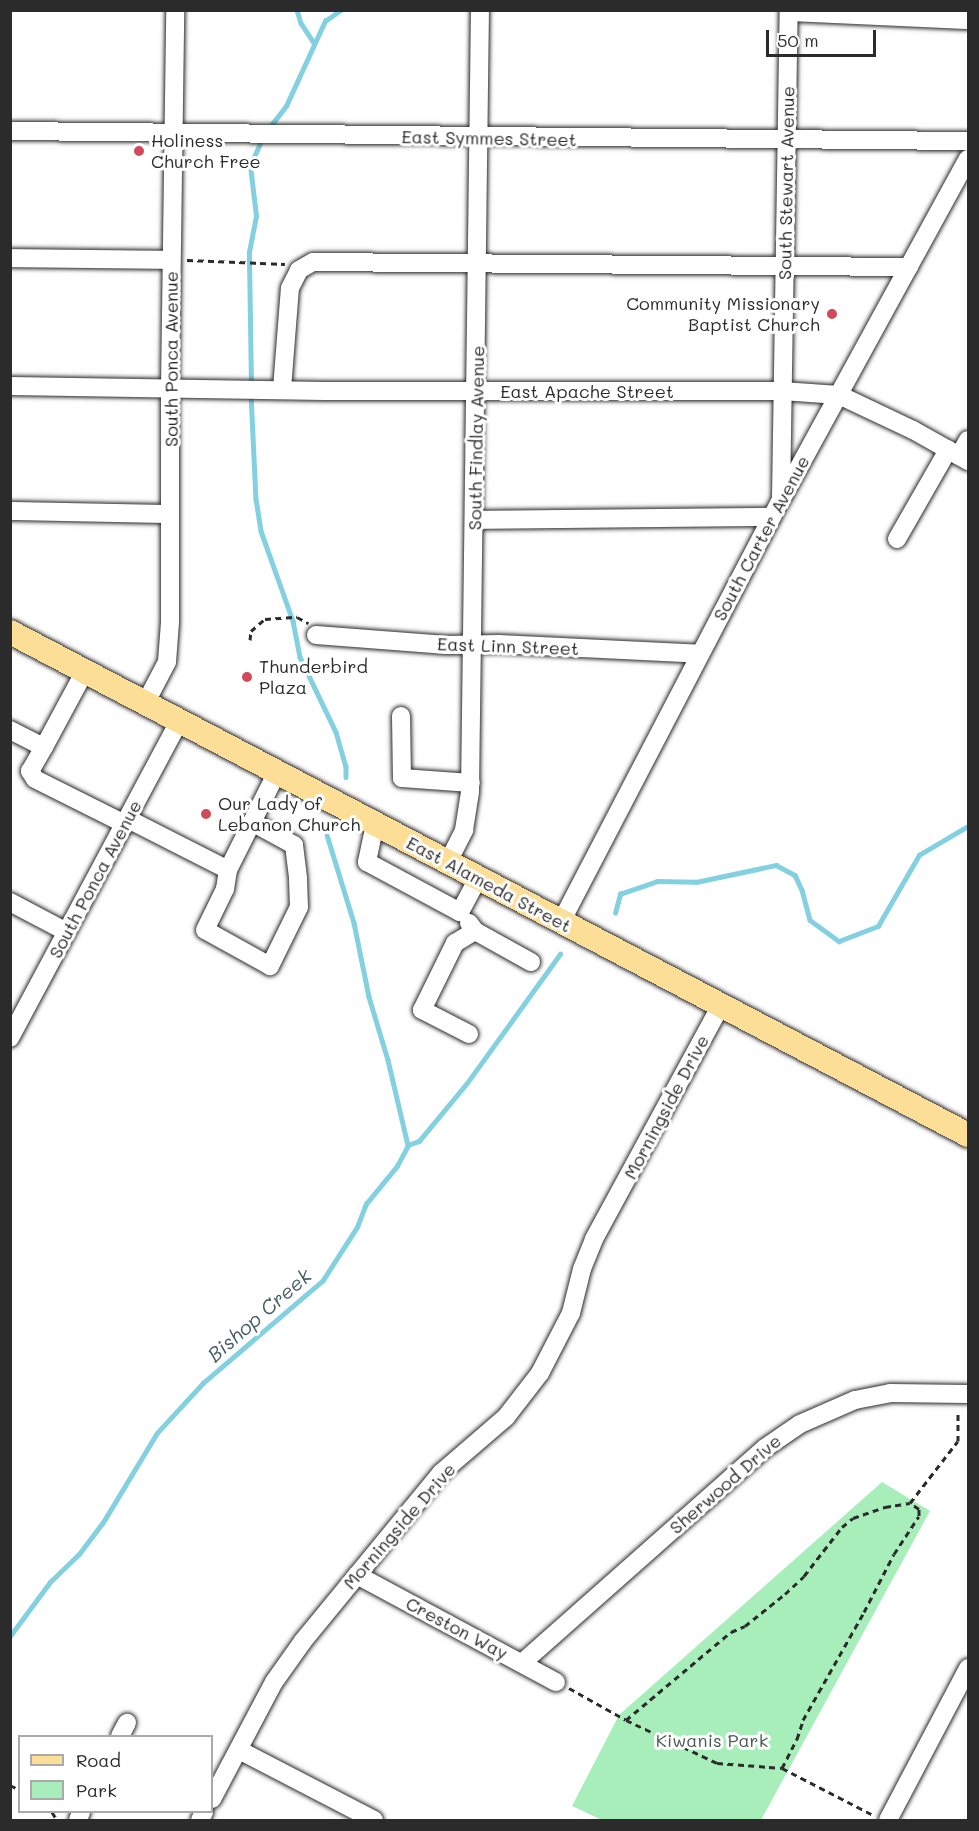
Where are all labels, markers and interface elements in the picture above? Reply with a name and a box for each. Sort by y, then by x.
scale bar [769,18,878,56]
text: 50 m [777,28,819,52]
street label: South Stewart Avenue [774,86,798,280]
street label: East Symmes Street [401,126,577,150]
place label: Holiness Church Free [151,130,261,172]
marker: Holiness Church Free [132,144,146,158]
street label: South Ponca Avenue [160,271,182,447]
place label: Community Missionary Baptist Church [626,293,820,336]
marker: Community Missionary Baptist Church [825,307,839,321]
street label: South Findlay Avenue [464,346,488,530]
street label: East Apache Street [500,380,674,402]
street label: South Carter Avenue [708,452,814,624]
street label: East Linn Street [437,633,579,659]
place label: Thunderbird Plaza [259,656,368,698]
marker: Thunderbird Plaza [240,670,254,684]
place label: Our Lady of Lebanon Church [218,793,360,836]
street label: South Ponca Avenue [44,796,146,962]
marker: Our Lady of Lebanon Church [199,807,213,821]
street label: East Alameda Street [403,831,575,937]
street label: Morningside Drive [619,1031,713,1183]
water label: Bishop Creek [202,1263,316,1367]
street label: Sherwood Drive [665,1430,785,1538]
street label: Morningside Drive [338,1459,460,1593]
street label: Creston Way [402,1592,512,1664]
park label: Kiwanis Park [656,1729,768,1751]
legend [18,1735,213,1813]
text: Road [76,1748,121,1772]
text: Park [76,1778,117,1802]

